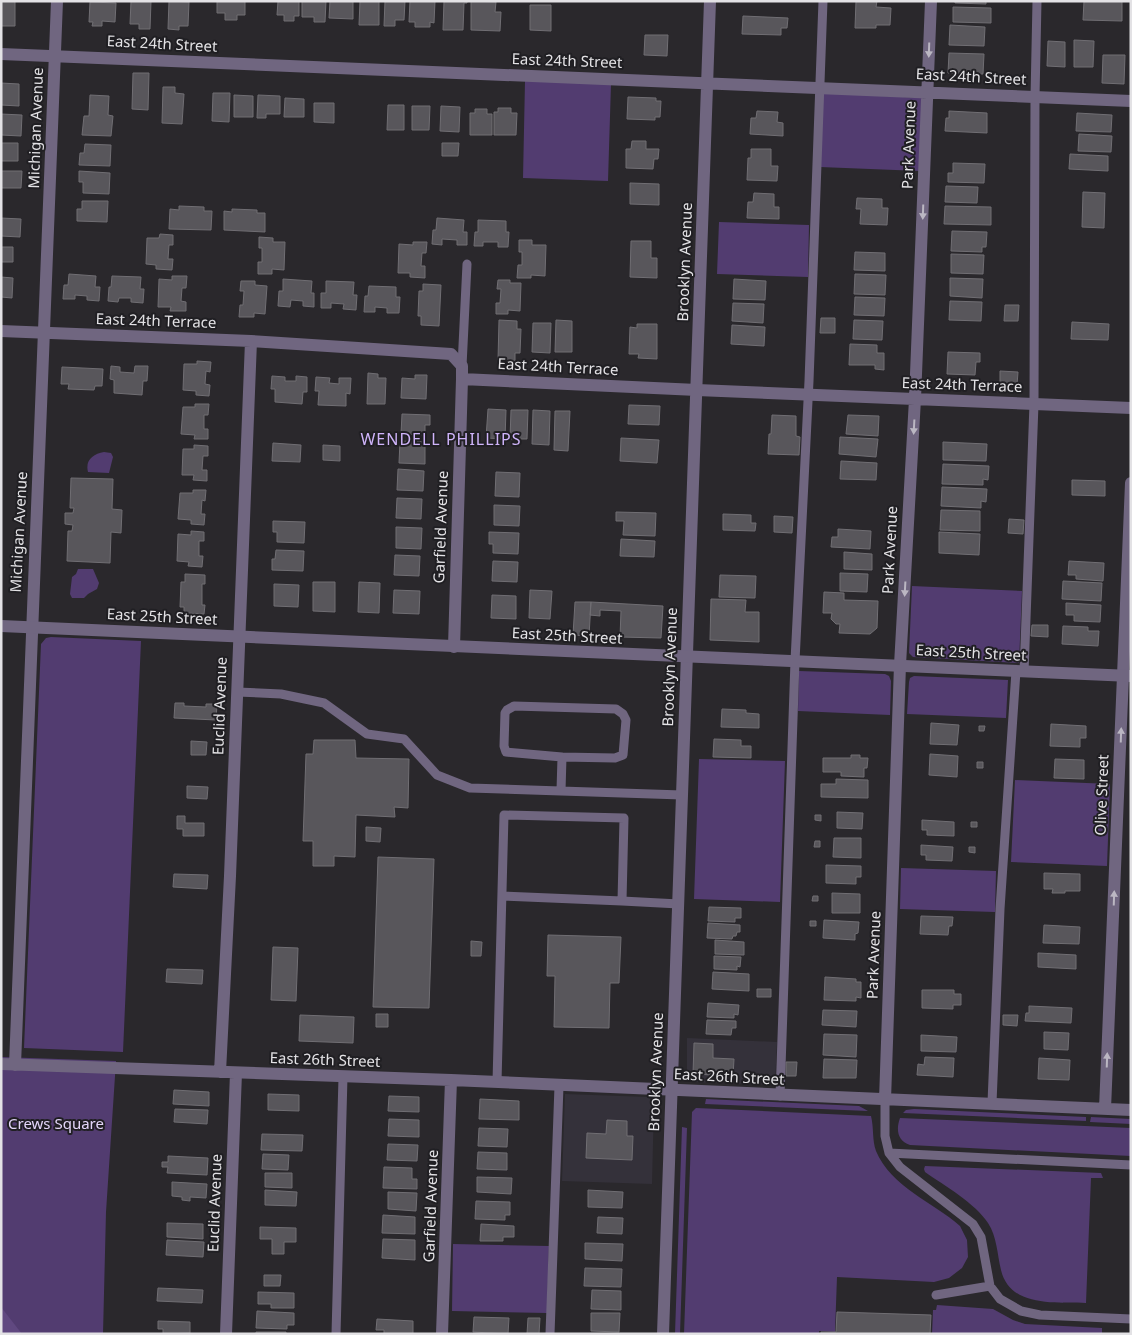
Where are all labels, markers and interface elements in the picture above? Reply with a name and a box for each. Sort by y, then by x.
street label: East 24th Street [106,30,219,56]
one-way arrow [925,42,933,58]
street label: East 24th Street [511,48,623,72]
street label: East 24th Street [915,63,1028,89]
street label: Michigan Avenue [23,67,47,189]
street label: Park Avenue [896,101,920,189]
street label: Brooklyn Avenue [672,202,696,322]
one-way arrow [918,205,926,221]
street label: East 24th Terrace [95,308,217,332]
street label: East 24th Terrace [497,353,619,379]
street label: East 24th Terrace [901,372,1023,396]
one-way arrow [909,419,917,435]
district label: WENDELL PHILLIPS [360,428,522,450]
street label: Garfield Avenue [428,470,452,584]
street label: Michigan Avenue [5,471,31,593]
street label: Park Avenue [877,505,901,595]
one-way arrow [900,582,908,598]
street label: East 25th Street [106,603,219,629]
street label: Brooklyn Avenue [657,607,681,727]
street label: East 25th Street [511,622,624,648]
street label: East 25th Street [915,639,1028,665]
street label: Euclid Avenue [207,656,231,755]
one-way arrow [1117,727,1125,743]
street label: Olive Street [1090,753,1112,836]
one-way arrow [1110,889,1118,905]
street label: Park Avenue [861,911,885,999]
street label: Brooklyn Avenue [643,1012,667,1132]
street label: East 26th Street [269,1047,381,1071]
one-way arrow [1103,1052,1111,1068]
street label: East 26th Street [673,1063,786,1089]
park label: Crews Square [8,1113,104,1133]
street label: Garfield Avenue [418,1149,442,1263]
street label: Euclid Avenue [202,1153,226,1252]

